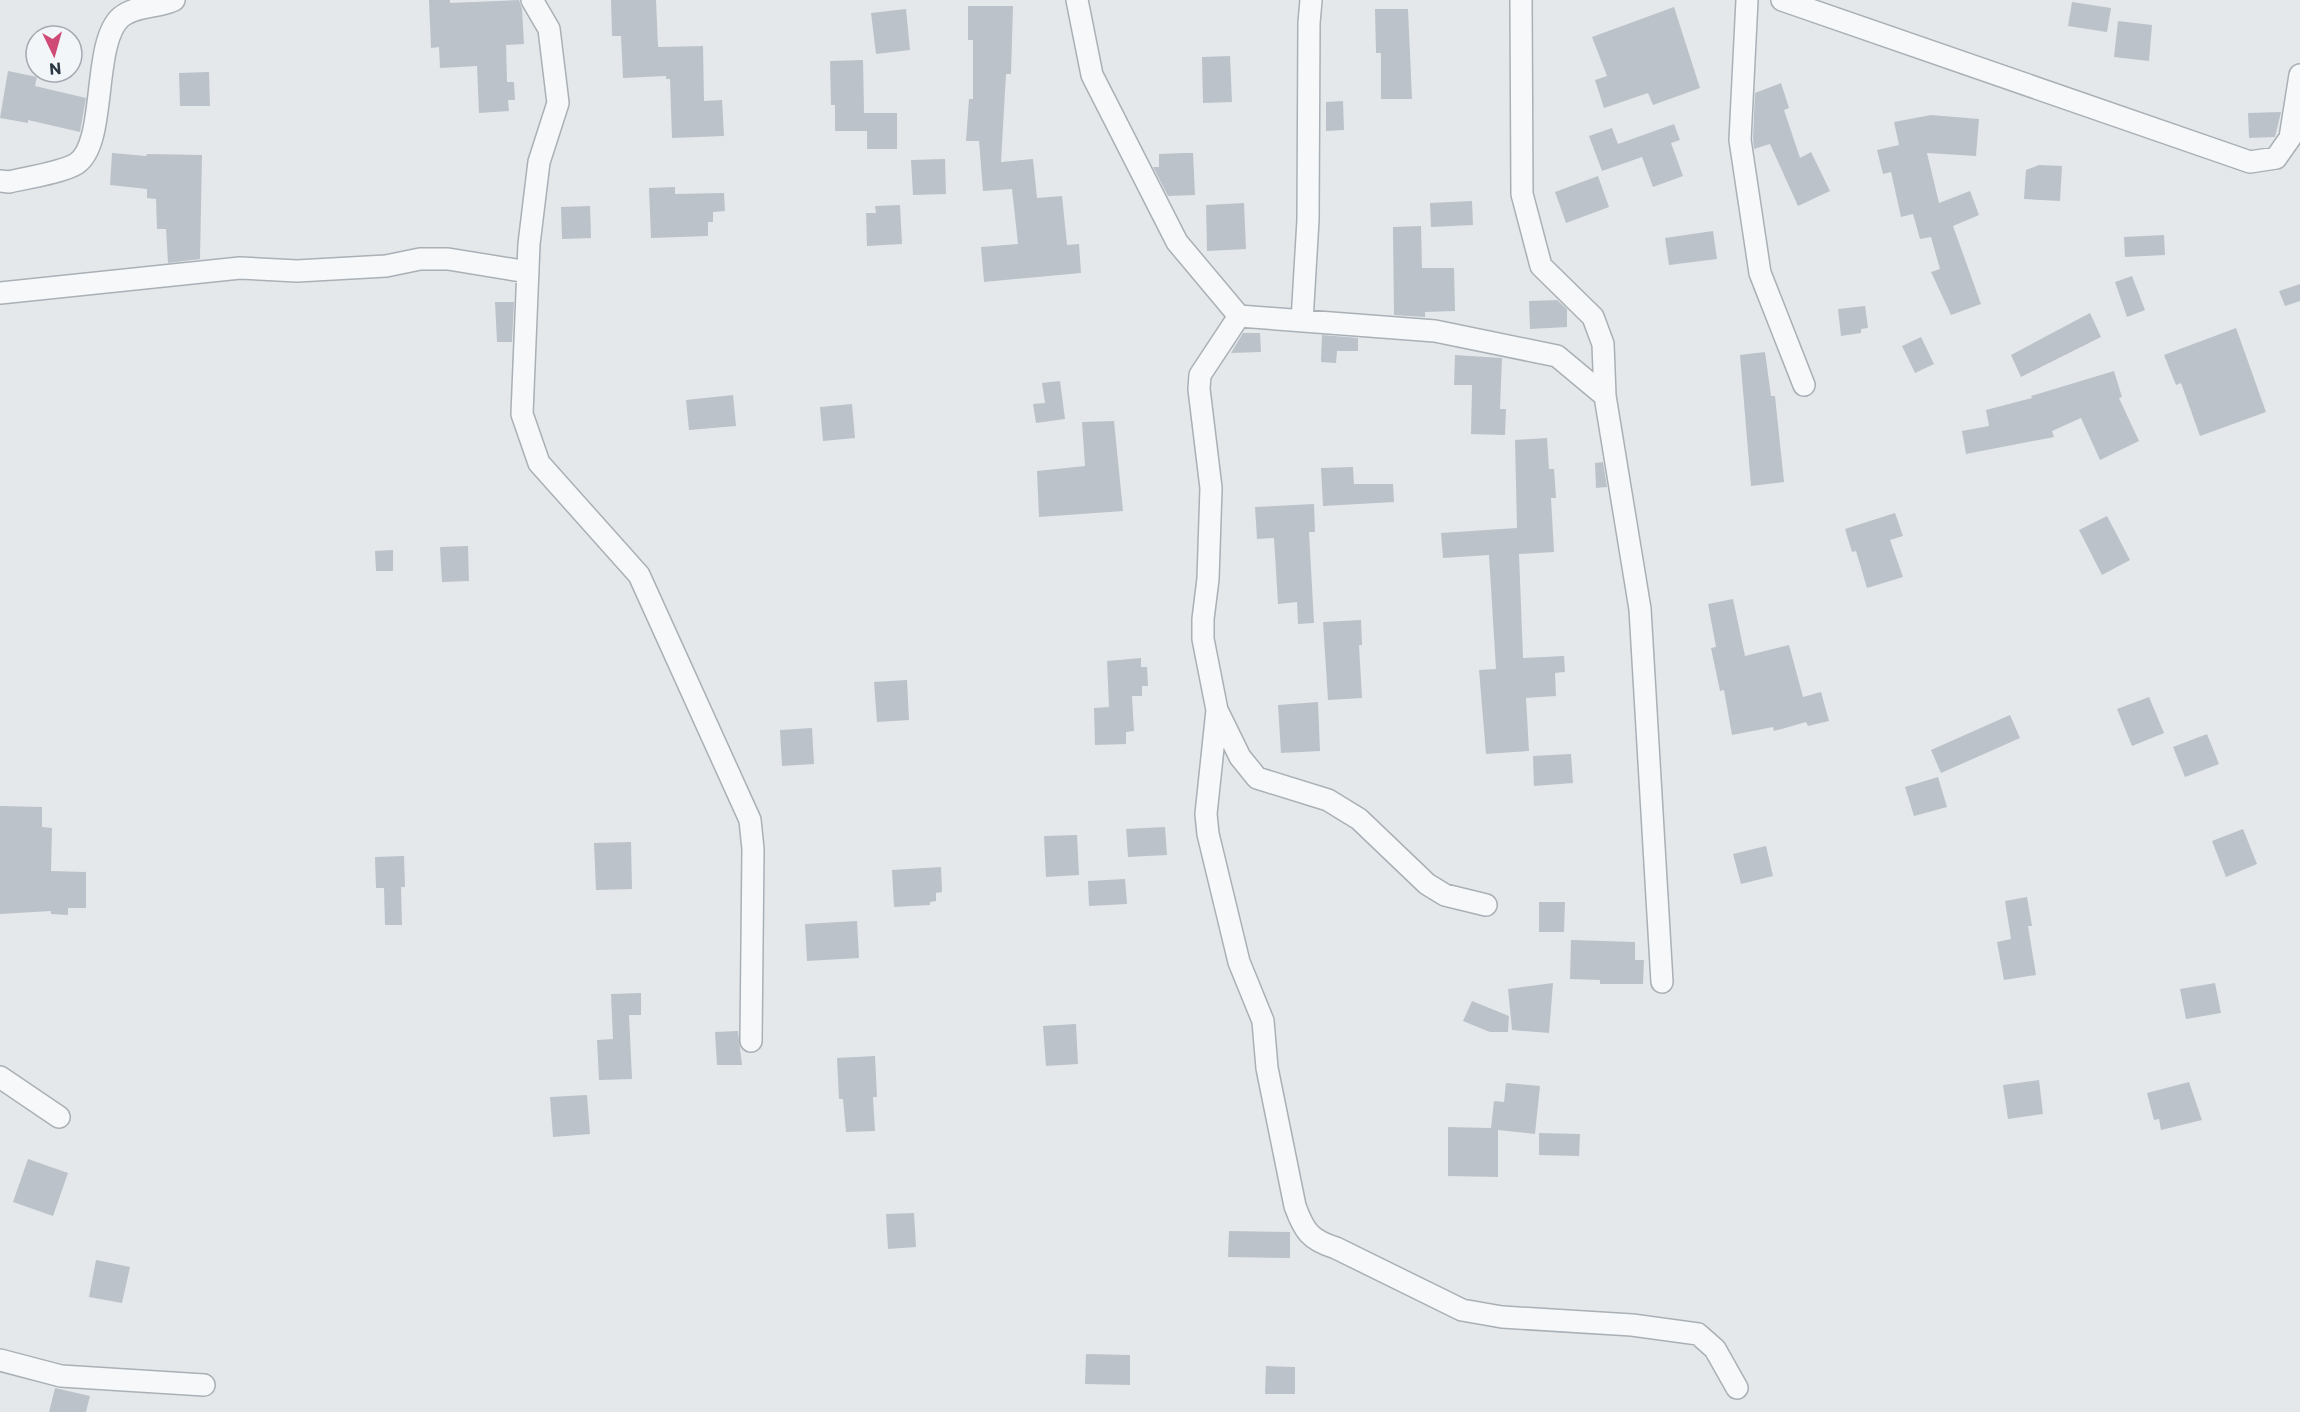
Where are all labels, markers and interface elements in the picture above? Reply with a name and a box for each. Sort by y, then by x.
north arrow [24,24,84,84]
text: N [49,59,62,79]

